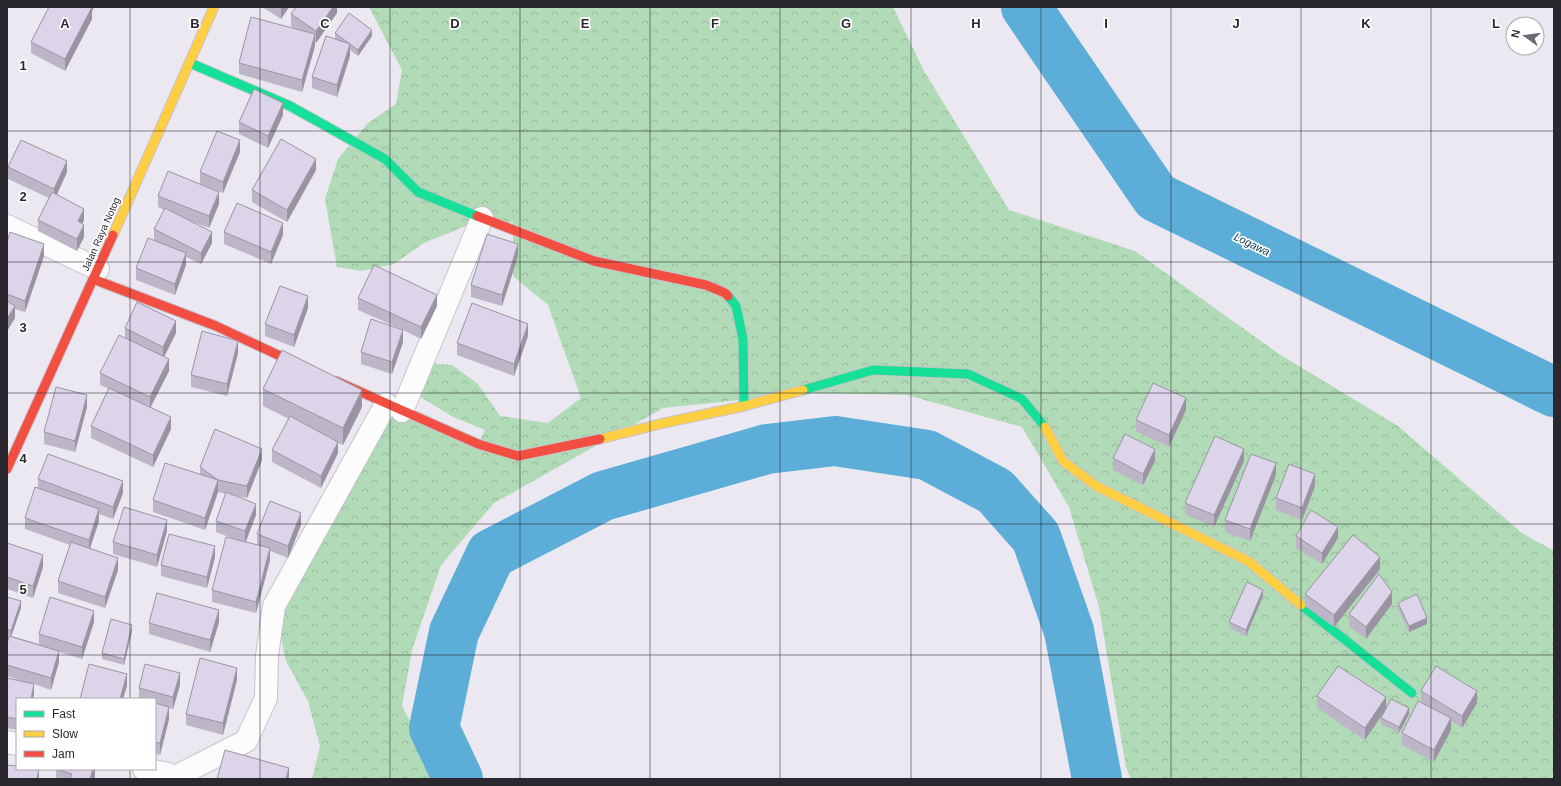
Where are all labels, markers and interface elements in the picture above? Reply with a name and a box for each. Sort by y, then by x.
text: A [60,16,70,31]
text: B [190,16,200,31]
text: C [320,16,330,31]
text: D [450,16,460,31]
text: E [581,16,590,31]
text: F [711,16,719,31]
text: G [841,16,851,31]
text: H [971,16,981,31]
text: I [1104,16,1108,31]
text: J [1232,16,1240,31]
text: K [1361,16,1371,31]
text: L [1492,16,1500,31]
north arrow [1505,16,1545,56]
text: N [1509,28,1522,39]
text: 1 [19,58,27,73]
text: 2 [19,189,27,204]
street label: Jalan Raya Notog [80,195,122,273]
water label: Logawa [1232,230,1272,258]
text: 3 [19,320,27,335]
text: 4 [19,451,27,466]
text: 5 [19,582,27,597]
legend [16,698,156,770]
text: Fast [52,707,76,721]
text: Slow [52,727,78,741]
text: Jam [52,747,75,761]

